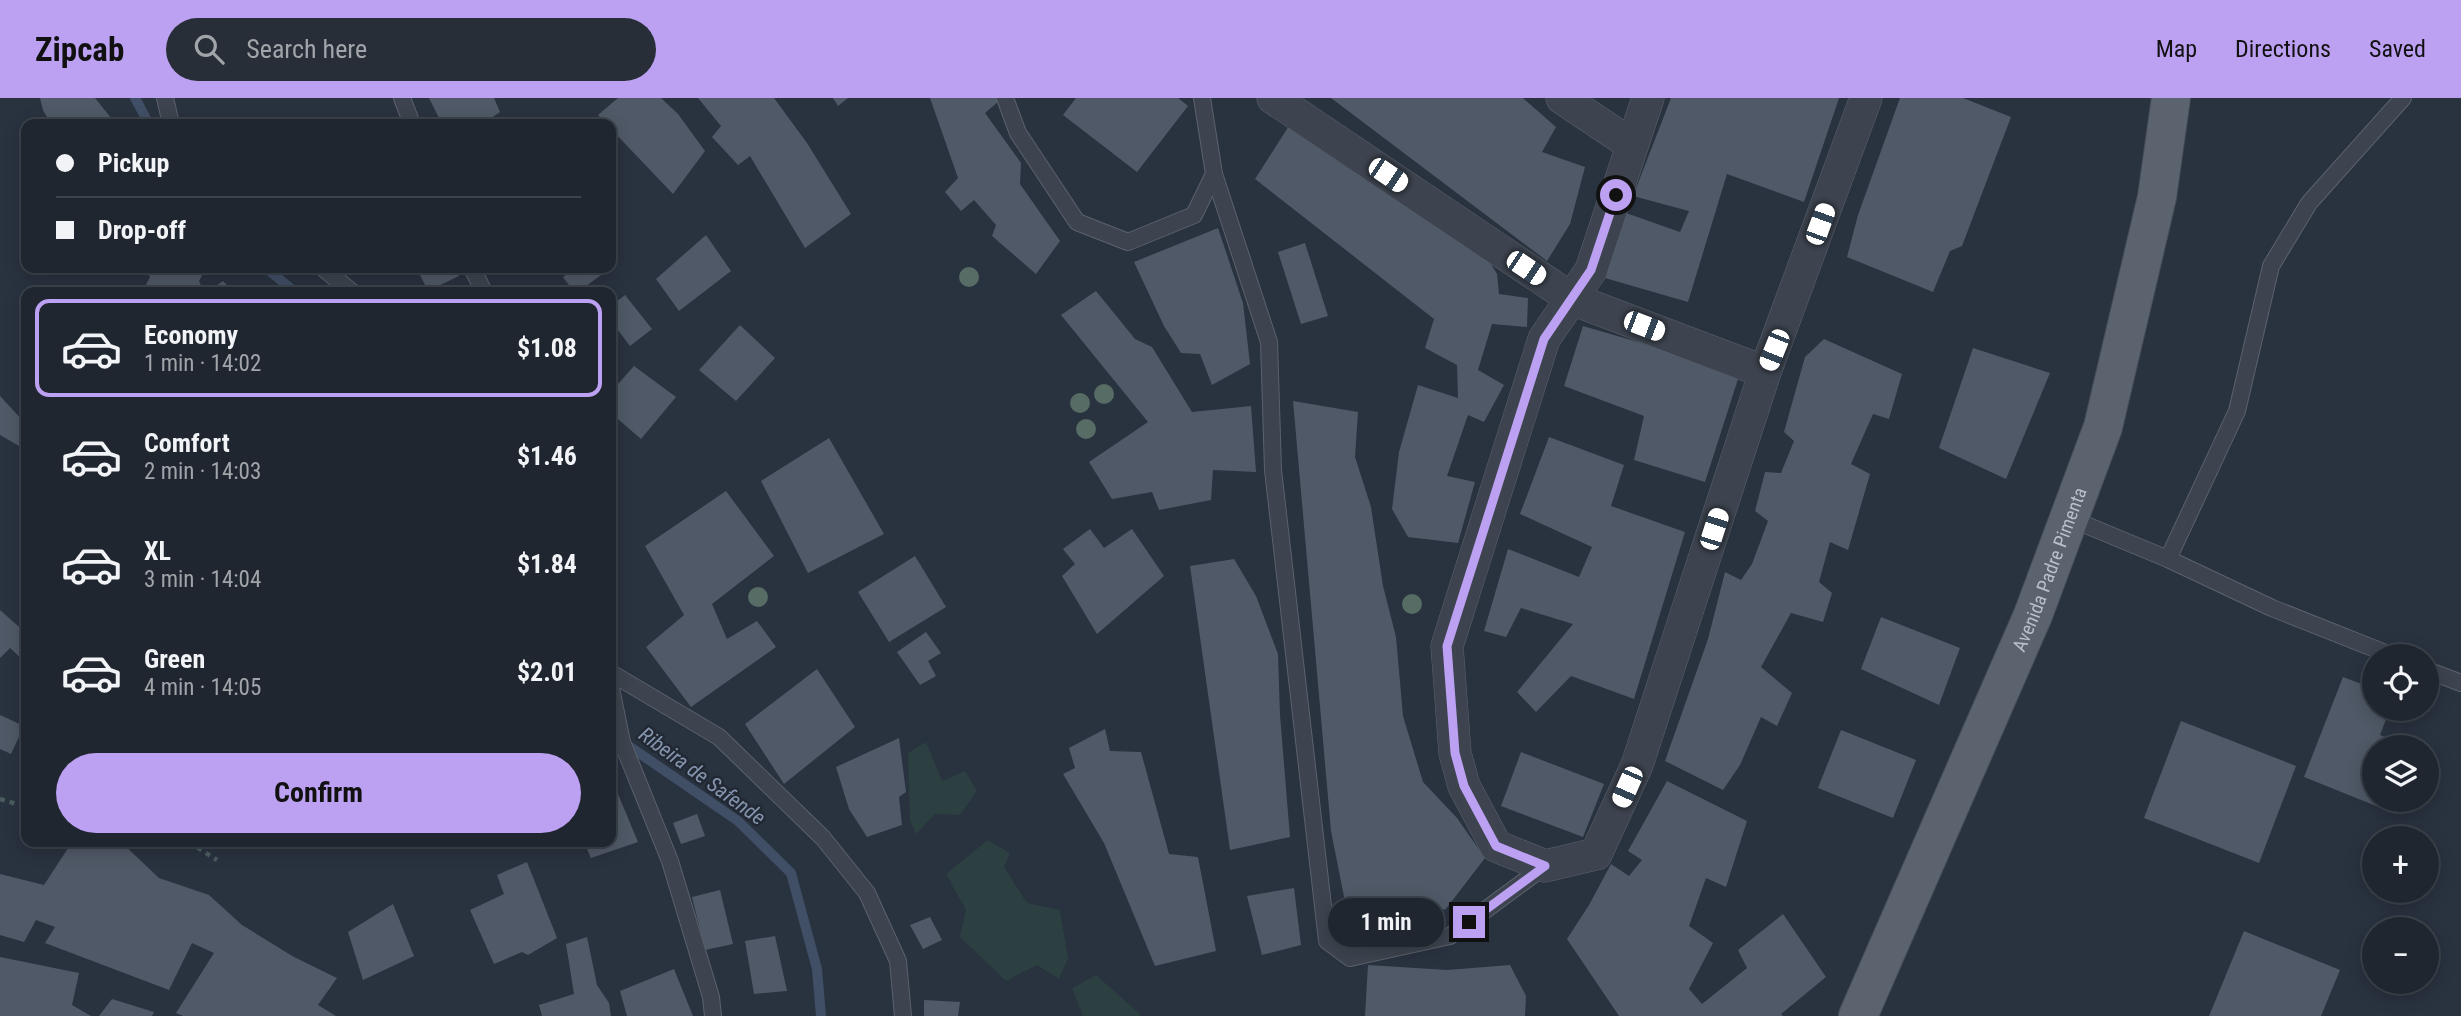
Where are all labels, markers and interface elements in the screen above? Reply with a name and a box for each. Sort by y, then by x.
search box [166,18,656,81]
text: Zipcab [35,30,124,69]
icon: search [190,30,228,68]
text: Search here [246,34,367,64]
text: Map [2156,35,2197,63]
text: Directions [2235,35,2331,63]
text: Saved [2369,35,2426,63]
text: Pickup [98,148,169,178]
car [1365,155,1412,195]
route start [1600,179,1632,211]
car [1803,201,1838,247]
text: Drop-off [98,215,186,245]
car [1503,248,1550,288]
car [1621,309,1668,343]
icon: car [60,317,123,380]
text: Economy [144,320,238,350]
car [1757,327,1792,373]
text: $1.08 [517,333,577,363]
text: 1 min · 14:02 [144,350,261,377]
icon: car [60,425,123,488]
text: Comfort [144,428,230,458]
text: $1.46 [517,441,577,471]
text: 2 min · 14:03 [144,458,261,485]
street label: Avenida Padre Pimenta [2008,484,2091,655]
car [1698,506,1731,552]
icon: car [60,533,123,596]
text: XL [144,536,171,566]
text: $1.84 [517,549,577,579]
text: 3 min · 14:04 [144,566,261,593]
icon: car [60,641,123,704]
text: Green [144,644,205,674]
map controls [2362,644,2439,994]
button: locate [2362,644,2439,721]
text: $2.01 [517,657,577,687]
text: 4 min · 14:05 [144,674,261,701]
water label: Ribeira de Safende [634,722,770,830]
button: layers [2362,735,2439,812]
button: Confirm [56,753,581,833]
car [1609,764,1646,810]
button: + [2362,826,2439,903]
callout: 1 min [1329,898,1444,946]
route end [1453,906,1485,938]
text: 1 min [1360,909,1412,936]
button: − [2362,917,2439,994]

